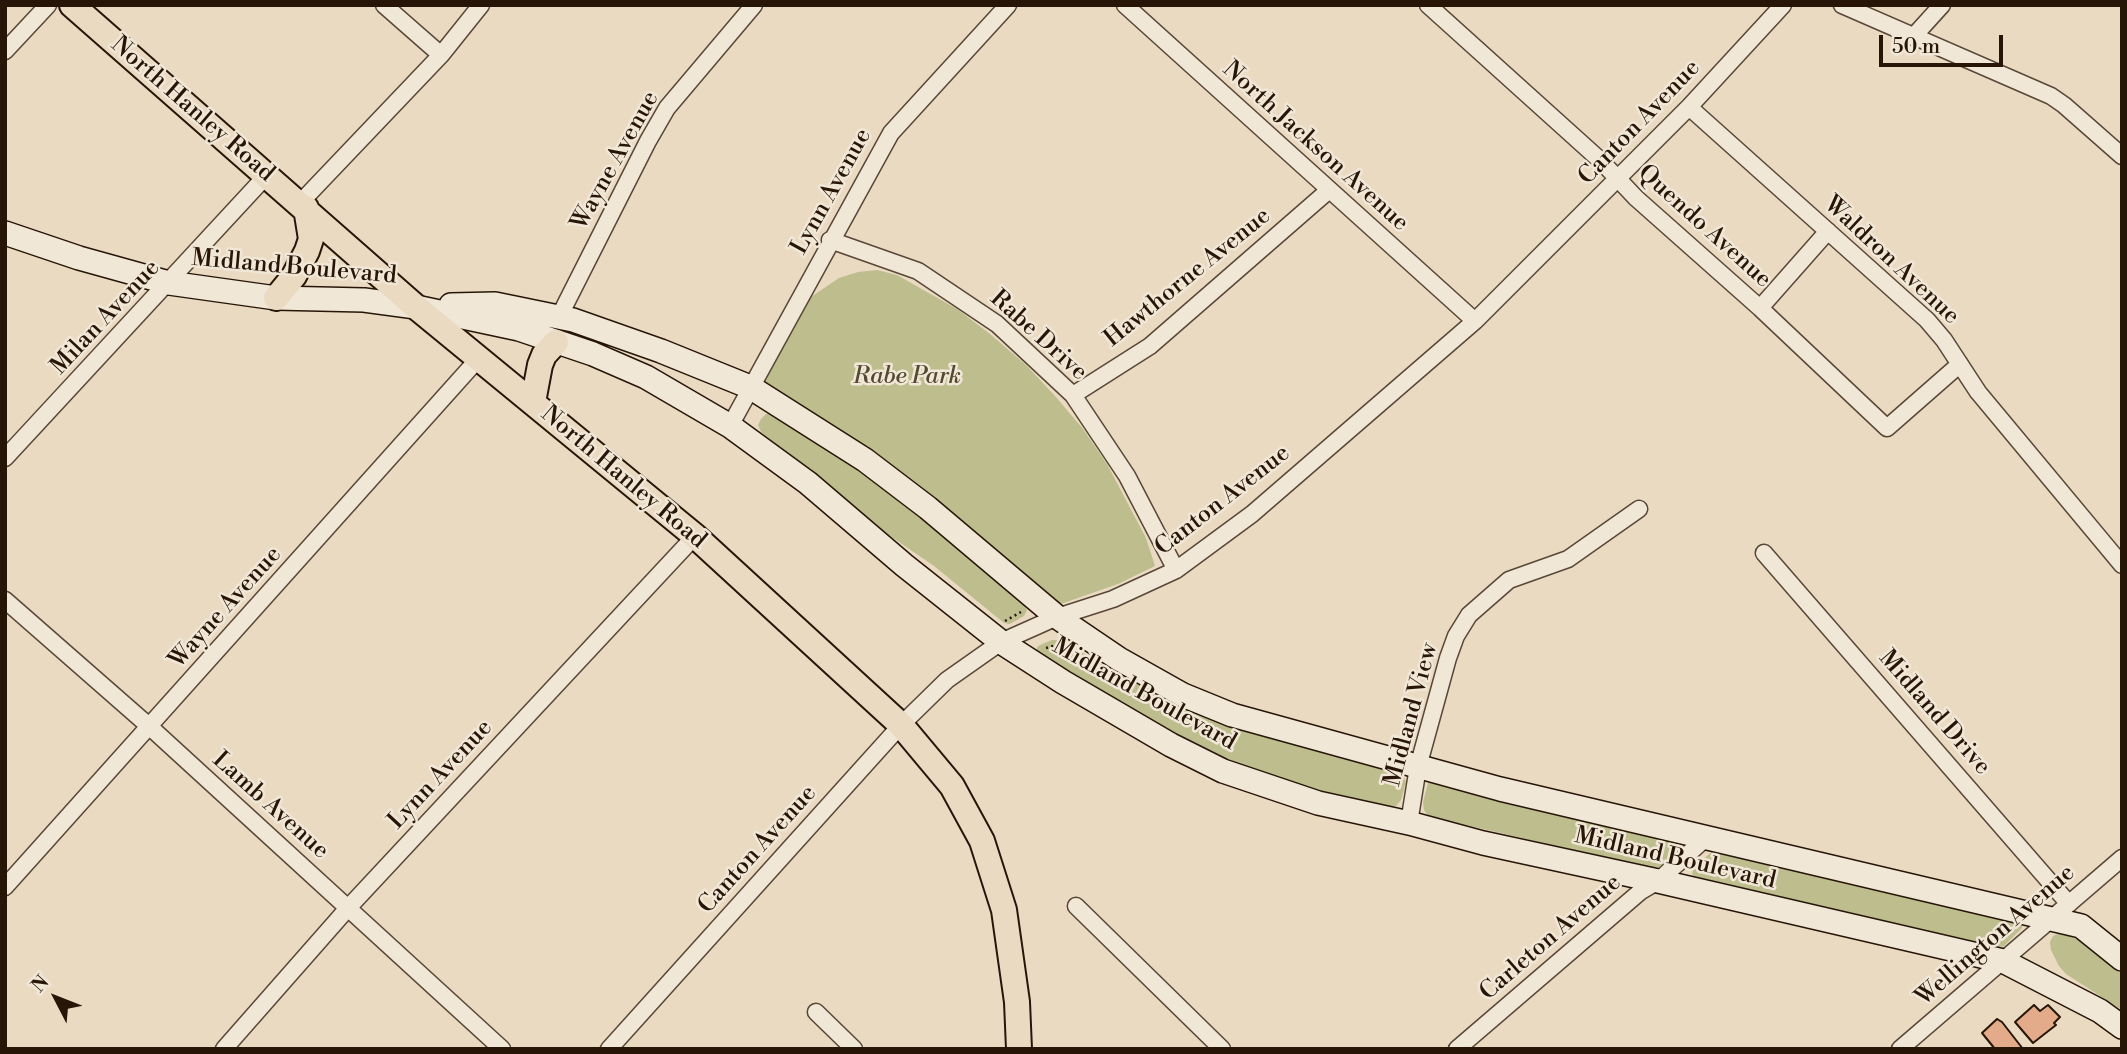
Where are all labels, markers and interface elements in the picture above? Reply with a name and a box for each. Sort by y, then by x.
scale bar [1882,21,2006,65]
street label: North Hanley Road [104,31,280,189]
text: 50 m [1892,34,1940,60]
street label: Canton Avenue [1573,54,1707,192]
street label: North Jackson Avenue [1216,56,1414,238]
street label: Wayne Avenue [566,87,666,235]
street label: Lynn Avenue [786,124,878,260]
street label: Quendo Avenue [1631,159,1777,295]
street label: Waldron Avenue [1817,191,1965,331]
street label: Hawthorne Avenue [1099,202,1277,354]
street label: Midland Boulevard [190,245,398,291]
street label: Milan Avenue [45,255,167,381]
street label: Rabe Drive [983,285,1093,387]
park label: Rabe Park [853,363,961,391]
street label: North Hanley Road [534,400,712,556]
street label: Canton Avenue [1150,439,1296,563]
street label: Wayne Avenue [164,541,288,675]
street label: Midland Boulevard [1047,633,1241,757]
street label: Midland View [1379,640,1445,790]
street label: Midland Drive [1872,645,1996,781]
street label: Lynn Avenue [383,714,499,836]
street label: Lamb Avenue [206,746,334,866]
street label: Canton Avenue [693,780,823,920]
street label: Midland Boulevard [1571,822,1779,896]
street label: Wellington Avenue [1911,859,2081,1013]
street label: Carleton Avenue [1474,869,1628,1007]
north arrow [21,963,91,1033]
text: N [26,970,54,998]

